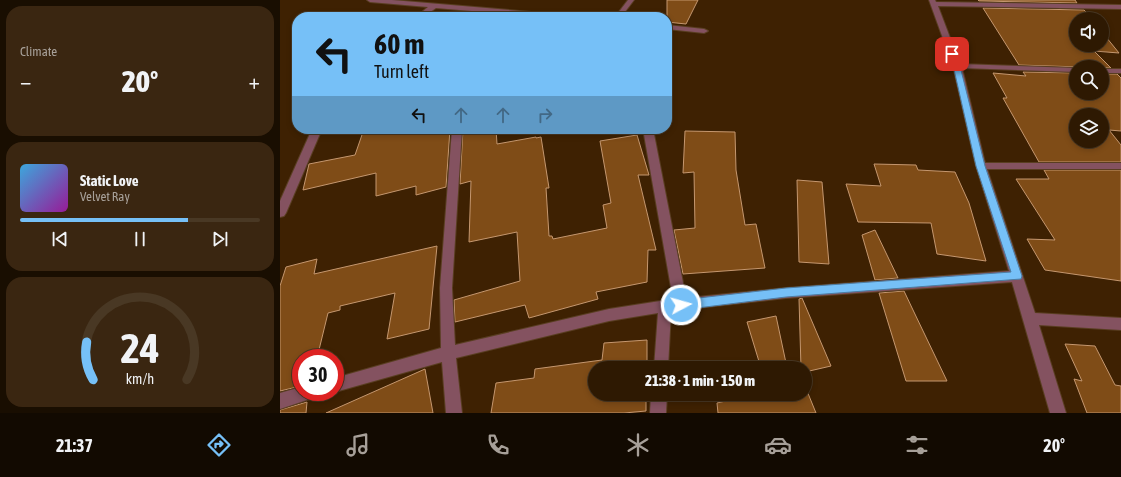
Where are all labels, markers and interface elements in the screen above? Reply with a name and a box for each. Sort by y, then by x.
map controls [1069,12,1109,148]
button: sound [1069,12,1109,52]
icon: left [308,28,360,80]
text: 60 m [374,28,424,60]
pin [935,37,969,71]
icon: arrive [941,43,963,65]
text: Climate [20,44,57,59]
button: search [1069,60,1109,100]
text: Turn left [374,61,429,82]
text: 20° [122,64,158,98]
text: − [20,68,31,94]
text: + [249,68,260,94]
icon: left [408,104,430,126]
icon: ahead [450,104,472,126]
icon: ahead [492,104,514,126]
icon: right [534,104,556,126]
button: layers [1069,108,1109,148]
text: Static Love [80,172,139,189]
text: Velvet Ray [80,189,130,204]
icon: previous [49,228,71,250]
icon: pause [129,228,151,250]
icon: next [209,228,231,250]
position arrow [660,284,702,326]
text: 24 [120,324,160,372]
speed limit sign: 30 [292,349,344,401]
text: km/h [126,371,154,387]
text: 21:38 · 1 min · 150 m [645,372,755,389]
icon: directions [205,431,233,459]
icon: music [344,431,372,459]
icon: phone [484,431,512,459]
icon: climate [624,431,652,459]
icon: car [764,431,792,459]
icon: filters [903,431,931,459]
text: 21:37 [56,435,93,456]
text: 20° [1043,435,1065,456]

